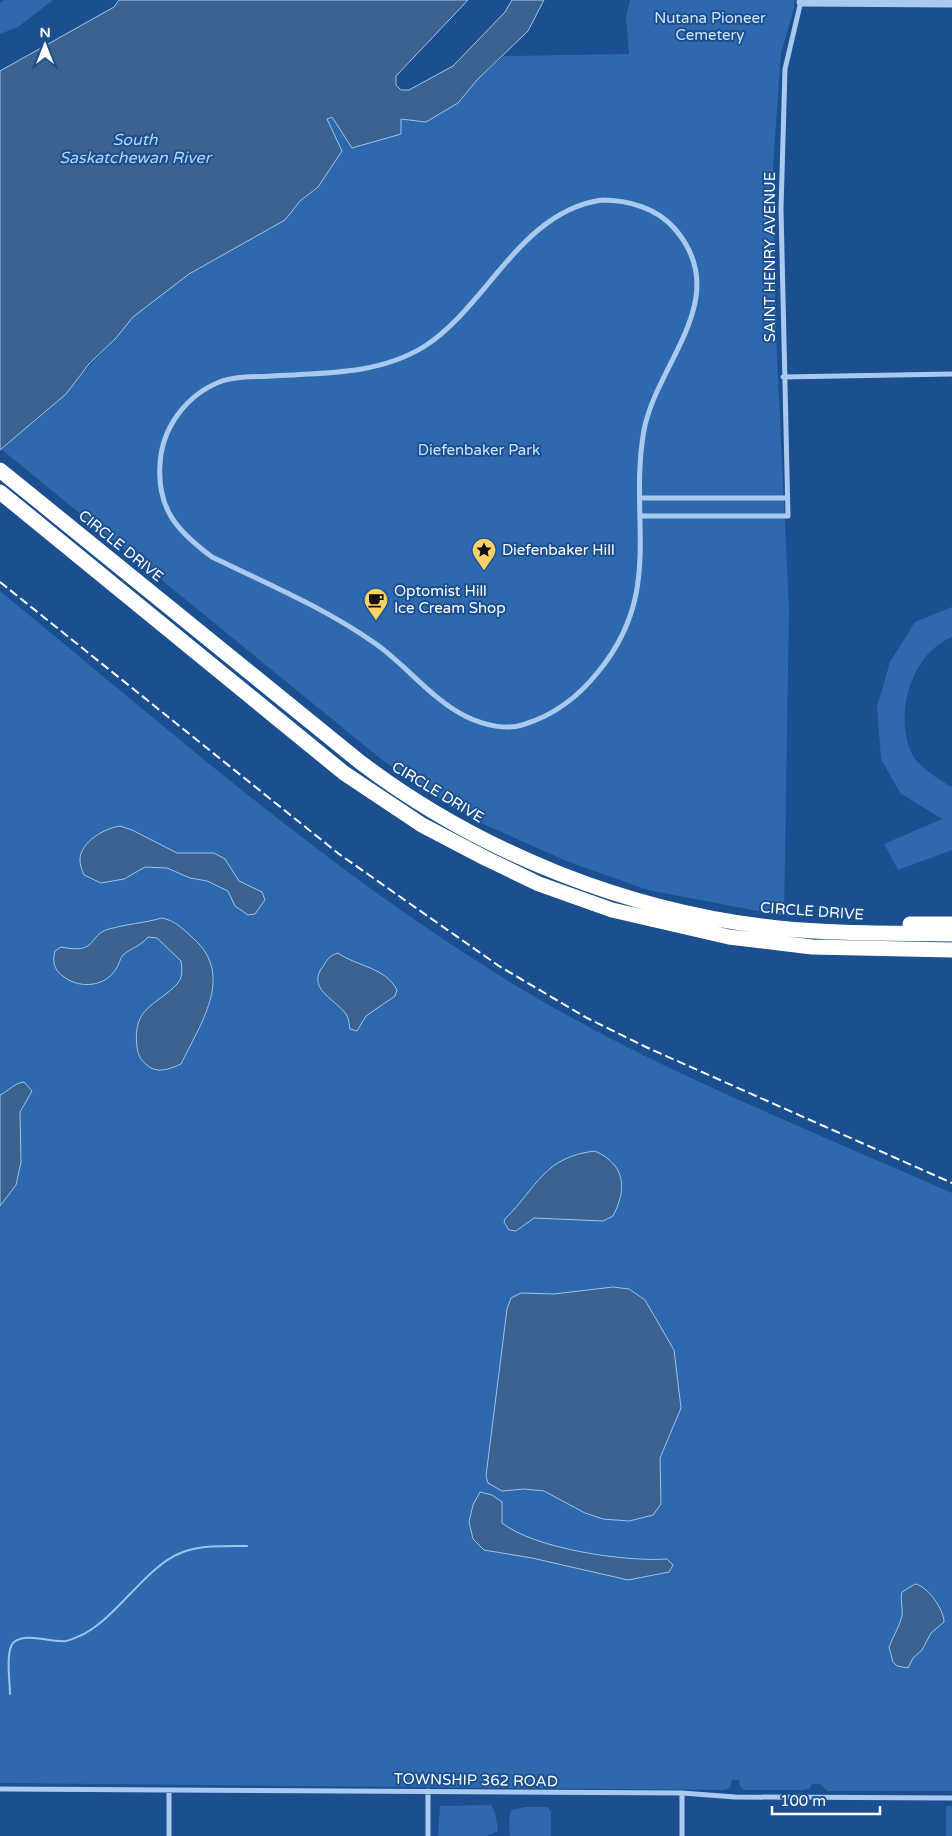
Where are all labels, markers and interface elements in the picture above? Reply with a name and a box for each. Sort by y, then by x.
park label: Nutana Pioneer Cemetery [654,9,766,44]
north arrow [20,20,70,70]
text: N [39,24,51,41]
water label: South Saskatchewan River [59,130,213,168]
street label: SAINT HENRY AVENUE [761,172,779,342]
park label: Diefenbaker Park [418,441,540,459]
street label: CIRCLE DRIVE [75,506,167,586]
place icon: Diefenbaker Hill [471,537,497,571]
place label: Diefenbaker Hill [502,541,615,559]
place label: Optomist Hill Ice Cream Shop [394,582,506,617]
cafe icon: Optomist Hill Ice Cream Shop [363,587,389,621]
street label: CIRCLE DRIVE [389,757,487,827]
street label: CIRCLE DRIVE [759,898,865,924]
street label: TOWNSHIP 362 ROAD [394,1770,558,1790]
scale bar [772,1784,880,1816]
text: 100 m [780,1792,826,1810]

